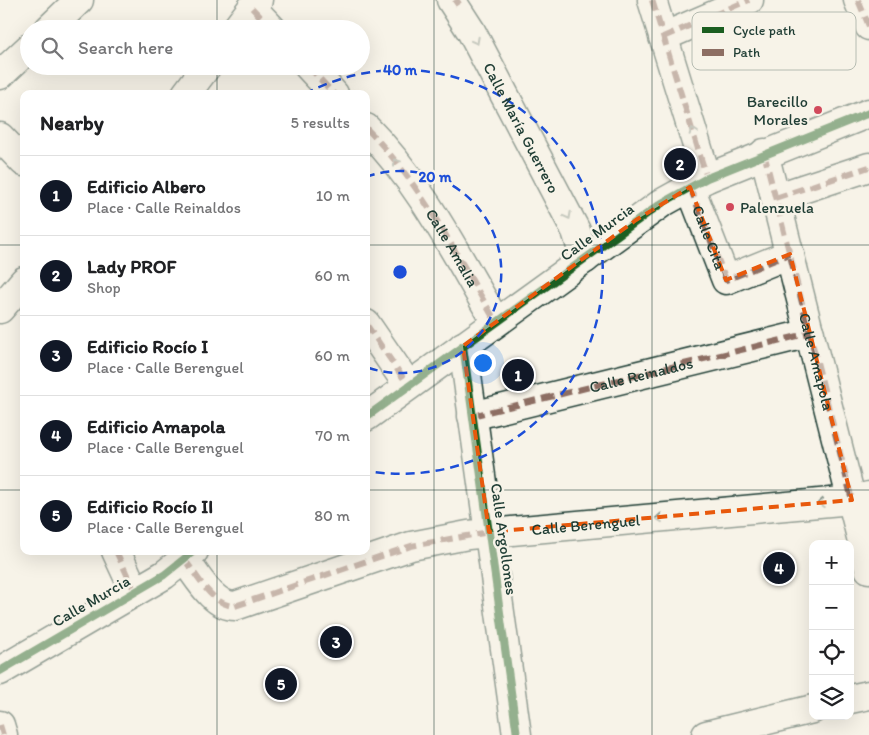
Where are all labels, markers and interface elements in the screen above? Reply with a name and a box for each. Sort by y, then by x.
legend [692,12,856,70]
search box [20,20,370,75]
text: Cycle path [733,22,796,39]
icon: search [38,34,66,62]
text: Search here [78,36,173,59]
one-way arrow [470,36,480,45]
text: Path [733,44,760,61]
street label: Calle María Guerrero [480,59,564,196]
text: 40 m [383,61,418,79]
place label: Barecillo Morales [747,92,808,129]
marker: Barecillo Morales [812,104,824,116]
text: Nearby [40,110,104,135]
text: 5 results [290,113,350,132]
one-way arrow [689,127,699,136]
pin: 2 [664,145,696,183]
one-way arrow [394,159,402,168]
text: 20 m [418,168,452,186]
text: Edificio Albero [87,175,206,198]
text: 1 [52,186,60,205]
text: 10 m [316,186,350,205]
text: Place · Calle Reinaldos [87,198,241,217]
place label: Palenzuela [740,198,814,217]
street label: Calle Murcia [556,199,638,265]
marker: Palenzuela [724,201,736,213]
street label: Calle Cita [688,202,731,273]
street label: Calle Amalia [422,205,483,290]
one-way arrow [562,211,572,220]
text: Lady PROF [87,255,176,278]
centre of rings [391,263,409,281]
text: 2 [52,266,60,285]
text: 60 m [315,266,350,285]
text: Shop [87,278,121,297]
street label: Calle Amapola [795,311,838,412]
text: Edificio Rocío I [87,335,208,358]
text: 3 [52,346,60,365]
text: 60 m [315,346,350,365]
your location [470,350,496,376]
street label: Calle Reinaldos [587,353,695,396]
pin: 1 [502,356,534,394]
text: Place · Calle Berenguel [87,358,244,377]
text: Edificio Amapola [87,415,225,438]
text: 4 [51,426,61,445]
text: 70 m [315,426,350,445]
text: Place · Calle Berenguel [87,438,244,457]
street label: Calle Argollones [487,482,521,596]
text: Edificio Rocío II [87,495,213,518]
one-way arrow [817,497,825,508]
text: 5 [52,506,60,525]
text: 80 m [314,506,350,525]
street label: Calle Berenguel [531,510,641,539]
one-way arrow [655,512,663,523]
text: Place · Calle Berenguel [87,518,244,537]
map controls [809,540,854,720]
button: + [809,540,854,585]
pin: 4 [763,549,795,587]
street label: Calle Murcia [49,571,133,631]
button: − [809,585,854,630]
pin: 3 [320,623,352,661]
button: locate [809,630,854,675]
pin: 5 [265,665,297,703]
button: layers [809,675,854,720]

